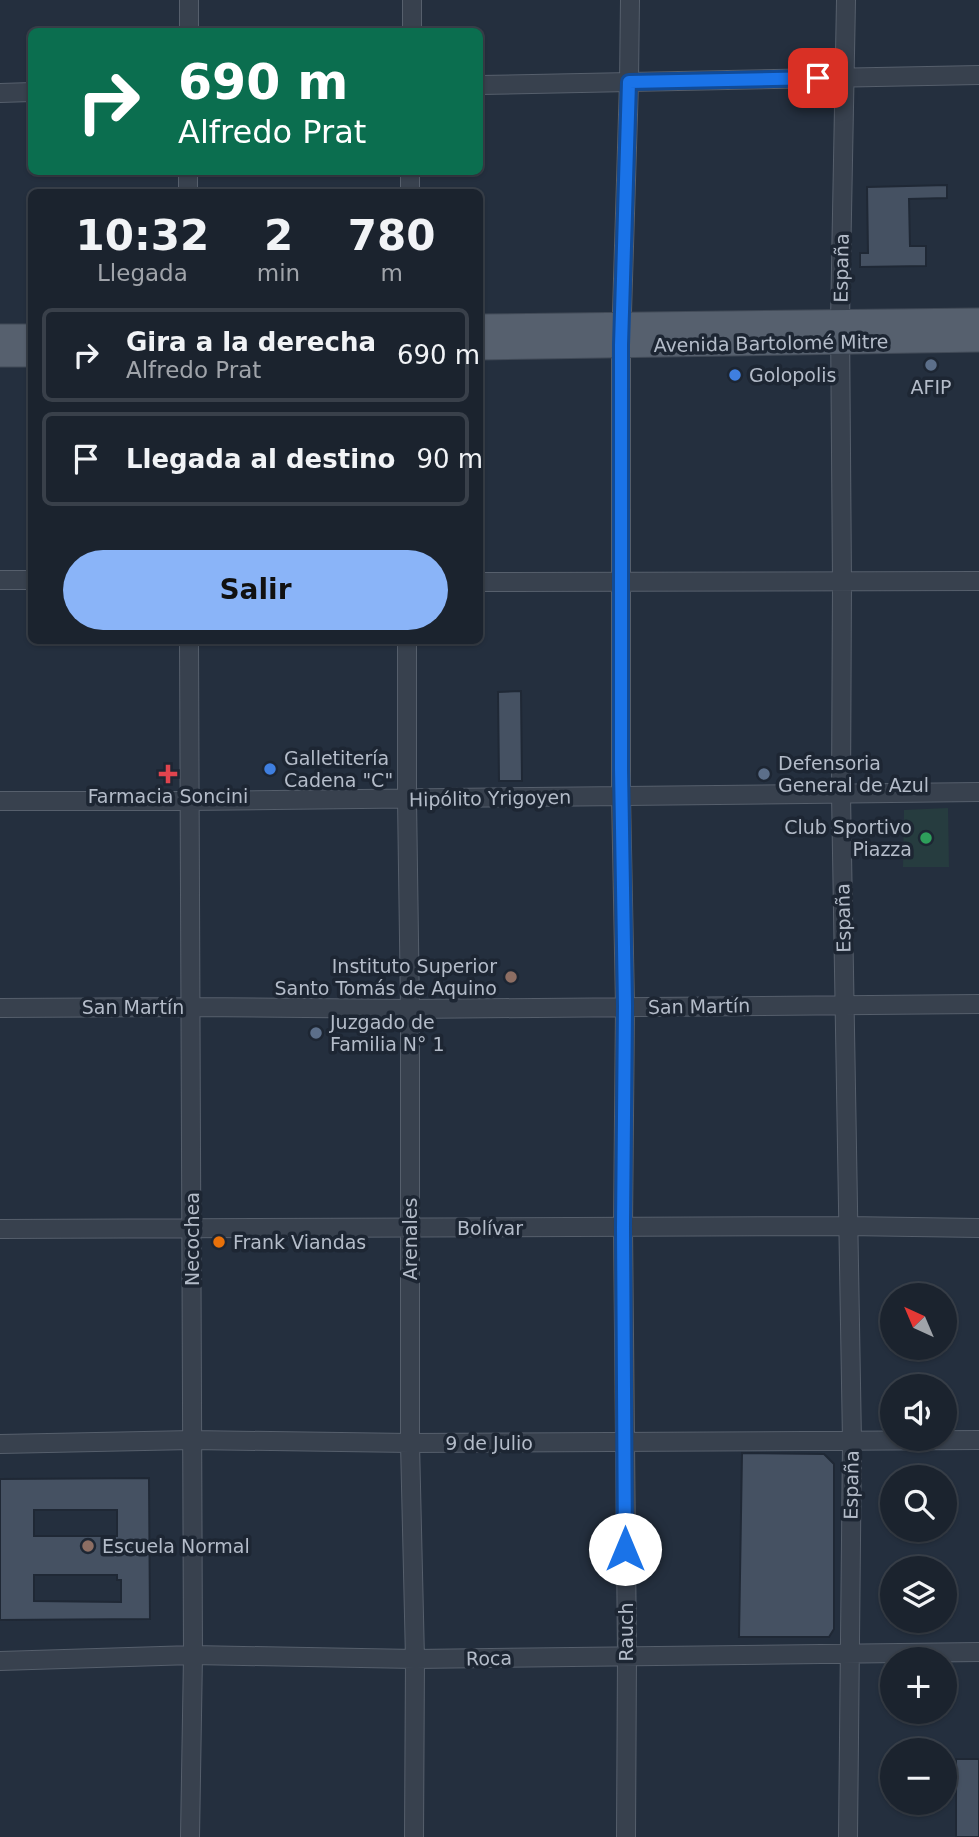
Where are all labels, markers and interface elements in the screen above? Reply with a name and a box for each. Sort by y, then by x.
pin [788,48,848,108]
text: 690 m [178,54,348,111]
icon: right [63,56,154,147]
icon: arrive [799,59,837,97]
text: Alfredo Prat [178,113,366,151]
text: 10:32 [76,211,209,260]
text: 2 [264,211,293,260]
text: 780 [348,211,435,260]
street label: España [829,233,853,303]
text: Llegada [97,260,188,286]
text: min [257,260,300,286]
text: m [380,260,403,286]
text: Gira a la derecha [126,327,376,357]
street label: Avenida Bartolomé Mitre [653,330,889,356]
icon: right [67,336,105,374]
text: 690 m [397,340,480,370]
text: Alfredo Prat [126,357,261,383]
marker: AFIP [923,357,939,373]
place label: Golopolis [749,364,836,386]
marker: Golopolis [727,367,743,383]
place label: AFIP [911,376,952,398]
icon: arrive [67,440,105,478]
text: Llegada al destino [126,444,395,474]
text: 90 m [416,444,483,474]
button: Salir [63,550,448,630]
place label: Galletitería Cadena "C" [284,747,393,791]
place label: Defensoria General de Azul [778,752,929,796]
marker: Galletitería Cadena "C" [262,761,278,777]
marker: Farmacia Soncini [160,766,176,782]
marker: Defensoria General de Azul [756,766,772,782]
place label: Farmacia Soncini [88,785,248,807]
street label: Hipólito Yrigoyen [409,786,571,810]
place label: Club Sportivo Piazza [784,816,912,860]
marker: Club Sportivo Piazza [918,830,934,846]
street label: España [831,883,855,953]
place label: Instituto Superior Santo Tomás de Aquino [275,955,497,999]
marker: Instituto Superior Santo Tomás de Aquino [503,969,519,985]
street label: San Martín [648,994,750,1018]
street label: San Martín [82,996,184,1018]
place label: Juzgado de Familia N° 1 [329,1011,445,1055]
marker: Juzgado de Familia N° 1 [308,1025,324,1041]
street label: Necochea [181,1192,203,1286]
street label: Arenales [399,1198,421,1280]
street label: Bolívar [457,1217,523,1239]
place label: Frank Viandas [233,1231,366,1253]
marker: Frank Viandas [211,1234,227,1250]
north arrow [880,1283,957,1360]
map controls [880,1283,957,1815]
button: sound [880,1374,957,1451]
street label: 9 de Julio [445,1432,533,1454]
street label: España [839,1450,863,1520]
button: search [880,1465,957,1542]
position arrow [588,1512,662,1586]
place label: Escuela Normal [102,1535,250,1557]
marker: Escuela Normal [80,1538,96,1554]
button: layers [880,1556,957,1633]
street label: Rauch [615,1603,637,1661]
street label: Roca [466,1647,512,1669]
button: + [880,1647,957,1724]
button: − [880,1738,957,1815]

